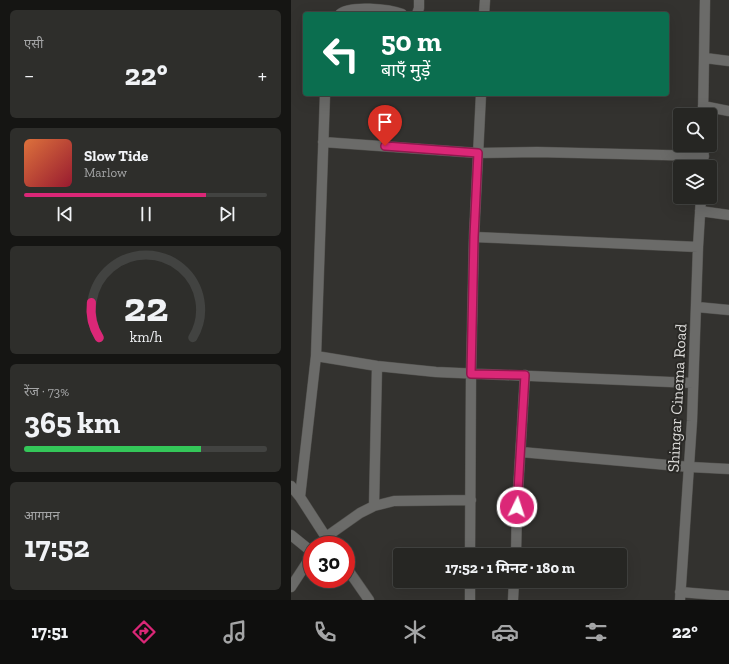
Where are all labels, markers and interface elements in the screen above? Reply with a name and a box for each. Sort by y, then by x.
text: 50 m [381,25,442,58]
icon: left [315,28,367,80]
text: एसी [24,36,43,51]
text: 22° [124,57,168,93]
text: बाएँ मुड़ें [381,59,430,81]
text: − [24,62,34,89]
text: + [258,62,267,89]
pin [368,105,402,146]
map controls [673,108,717,204]
button: search [673,108,717,152]
icon: arrive [374,111,396,133]
text: Slow Tide [84,147,148,165]
button: layers [673,160,717,204]
text: Marlow [84,165,127,180]
icon: previous [54,203,76,225]
icon: pause [135,203,157,225]
icon: next [216,203,238,225]
text: 22 [123,282,168,332]
street label: Shingar Cinema Road [664,323,690,473]
text: km/h [129,329,162,346]
text: रेंज · 73% [24,384,69,399]
text: 365 km [24,405,120,441]
position arrow [496,486,538,528]
text: आगमन [24,508,60,523]
text: 17:52 [24,529,90,565]
speed limit sign: 30 [303,536,355,588]
text: 17:52 · 1 मिनट · 180 m [445,559,575,577]
icon: directions [130,618,158,646]
icon: music [221,618,249,646]
icon: phone [311,618,339,646]
icon: climate [401,618,429,646]
icon: car [491,618,519,646]
icon: filters [582,618,610,646]
text: 17:51 [31,621,68,643]
text: 22° [672,621,698,643]

